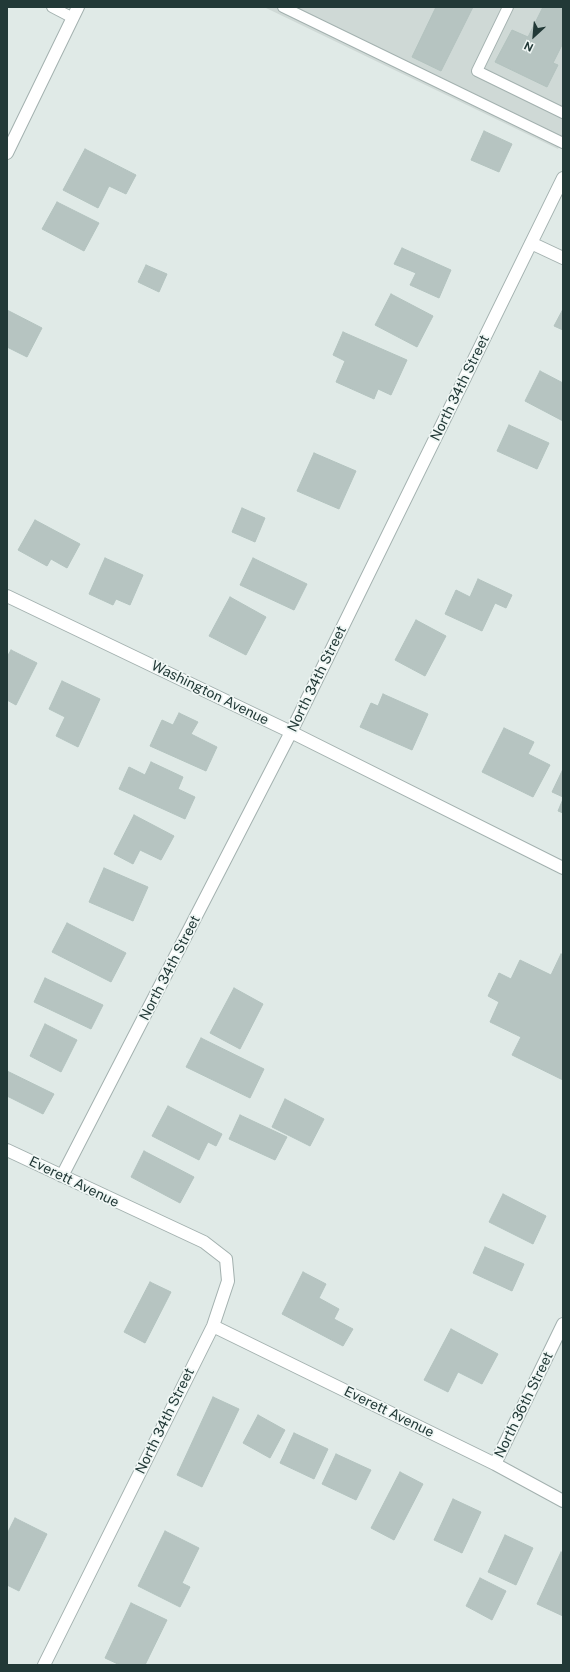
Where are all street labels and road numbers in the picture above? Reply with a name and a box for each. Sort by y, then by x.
street label: North 34th Street [427,332,493,444]
street label: North 34th Street [284,623,350,735]
street label: Washington Avenue [148,657,272,729]
street label: North 34th Street [136,913,204,1023]
street label: Everett Avenue [26,1153,122,1211]
street label: North 36th Street [491,1349,557,1461]
street label: North 34th Street [132,1365,198,1477]
street label: Everett Avenue [341,1383,437,1441]

